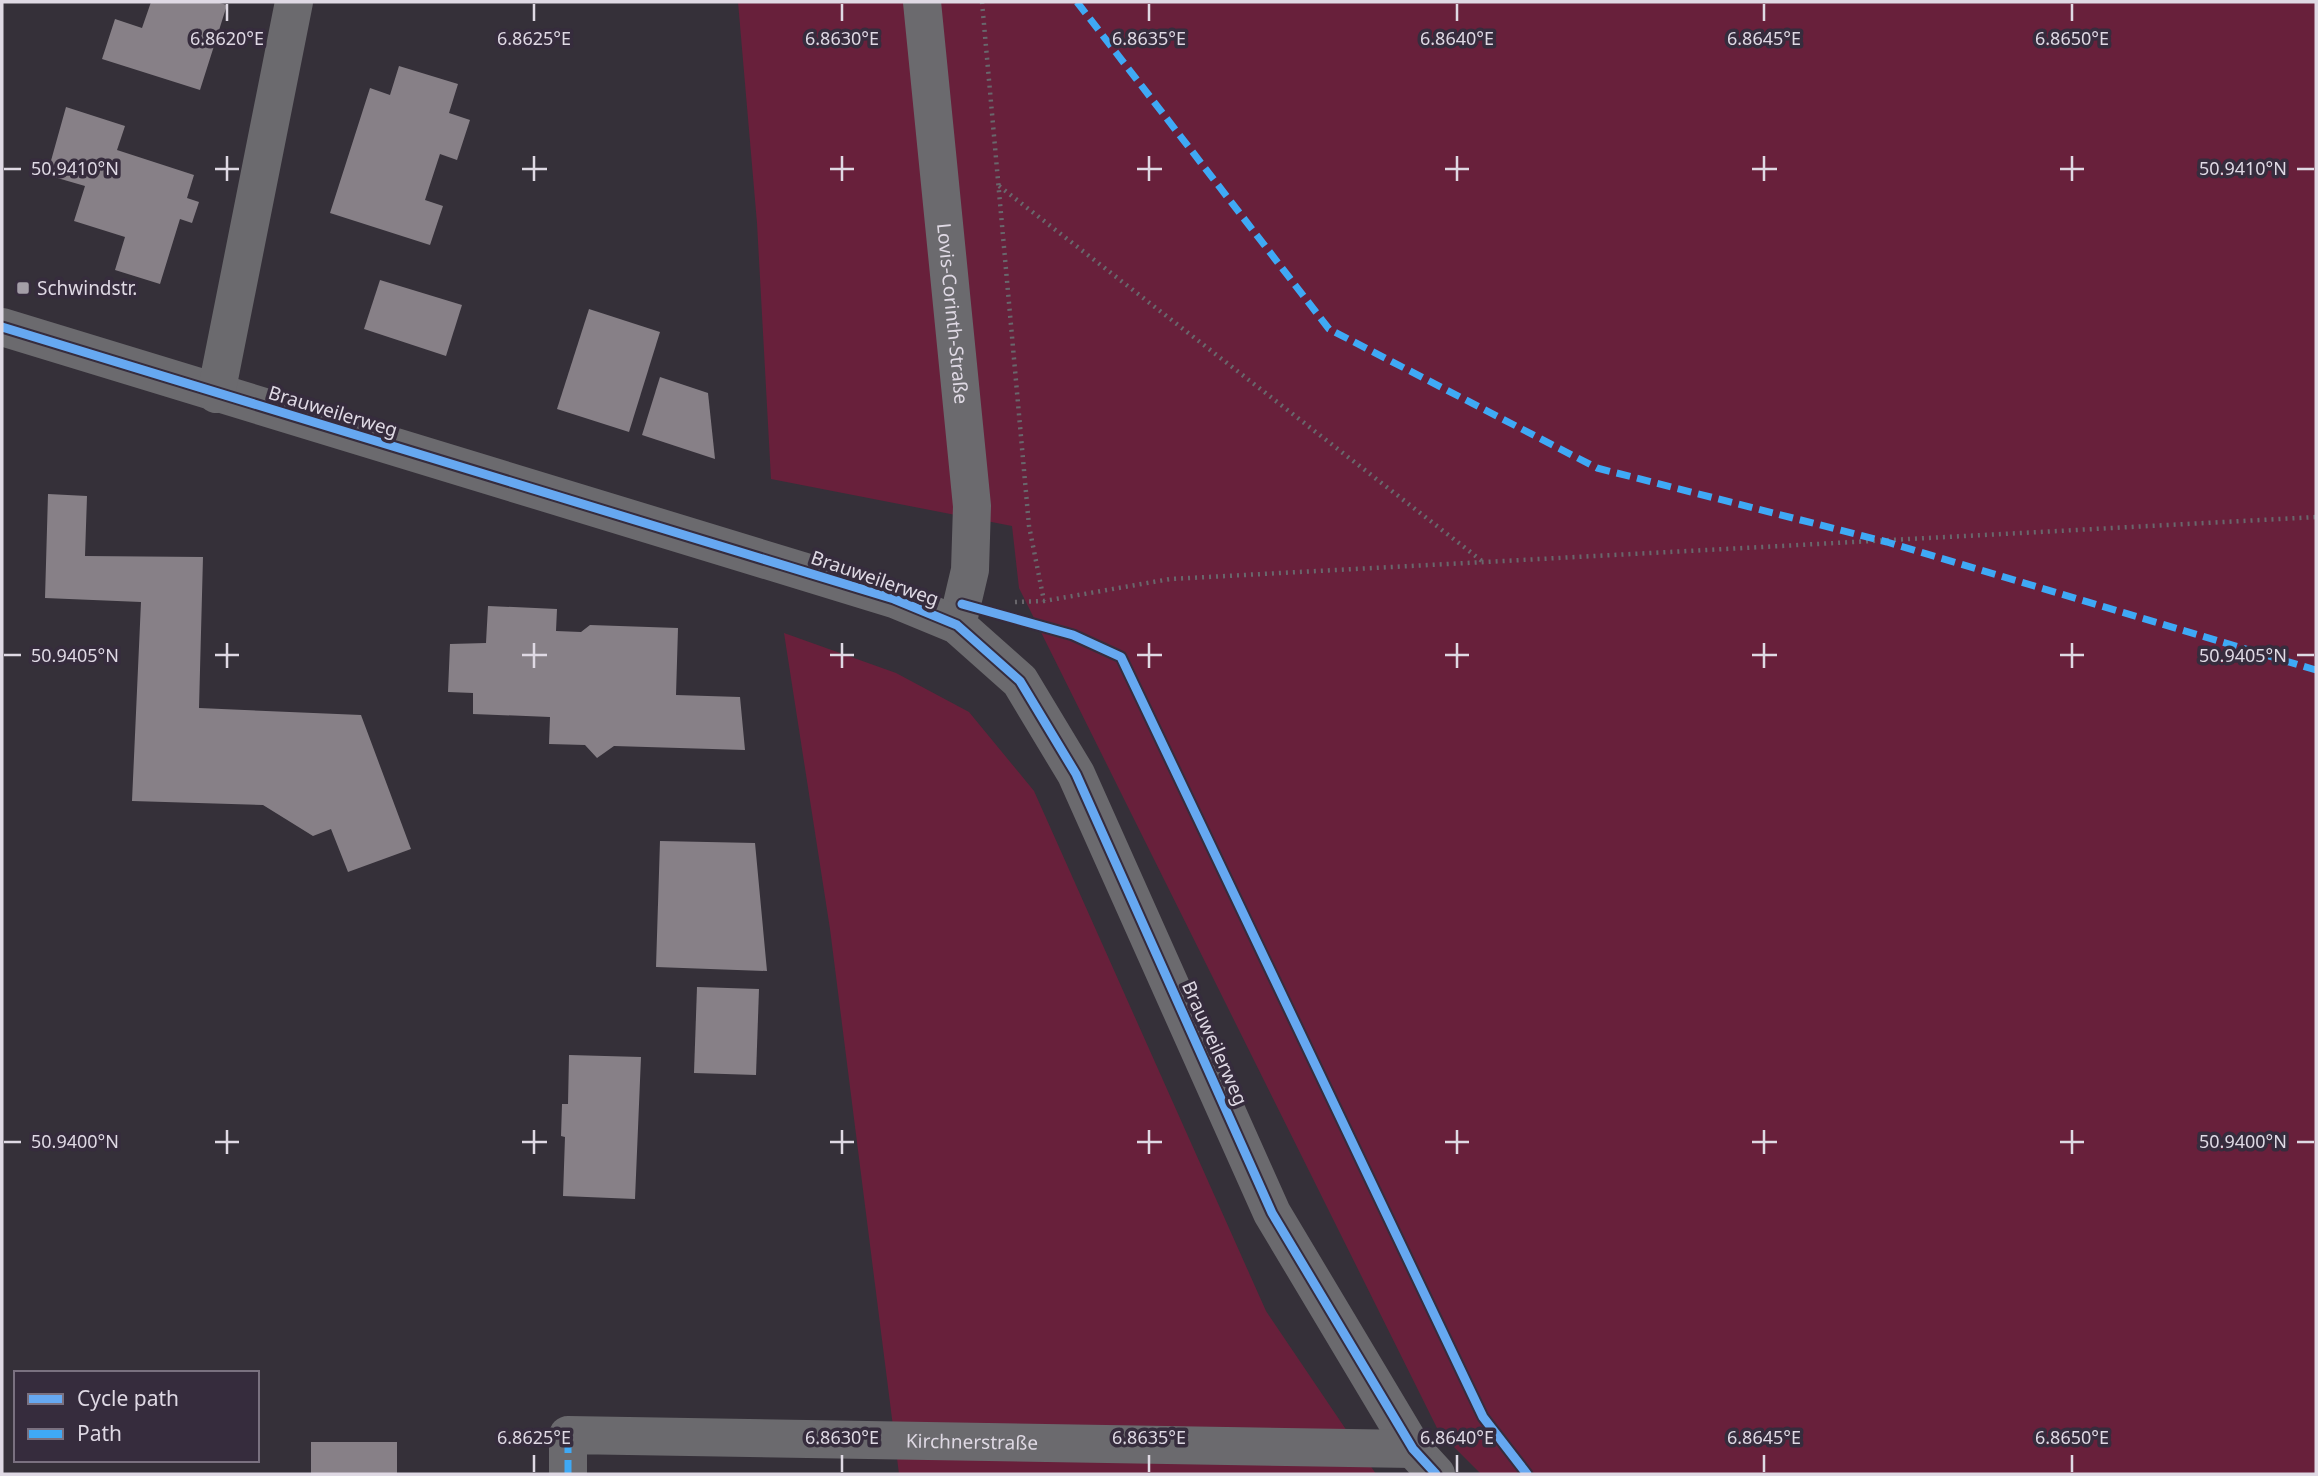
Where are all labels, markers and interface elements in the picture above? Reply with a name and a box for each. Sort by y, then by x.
text: 6.8620°E [190,26,264,50]
text: 6.8625°E [497,26,571,50]
text: 6.8630°E [805,26,879,50]
text: 6.8635°E [1112,26,1186,50]
text: 6.8640°E [1420,26,1494,50]
text: 6.8645°E [1727,26,1801,50]
text: 6.8650°E [2035,26,2109,50]
text: 50.9410°N [31,156,119,180]
text: 50.9410°N [2199,156,2287,180]
street label: Lovis-Corinth-Straße [931,222,975,405]
place label: Schwindstr. [37,275,137,301]
marker: Schwindstr. [15,280,31,296]
street label: Brauweilerweg [265,379,401,443]
street label: Brauweilerweg [808,544,942,612]
text: 50.9405°N [31,643,119,667]
text: 50.9405°N [2199,643,2287,667]
street label: Brauweilerweg [1176,977,1254,1109]
text: 50.9400°N [31,1129,119,1153]
text: 50.9400°N [2199,1129,2287,1153]
legend [14,1371,259,1462]
text: Cycle path [77,1384,179,1412]
text: Path [77,1419,122,1447]
text: 6.8625°E [497,1425,571,1449]
text: 6.8630°E [805,1425,879,1449]
text: 6.8635°E [1112,1425,1186,1449]
text: 6.8640°E [1420,1425,1494,1449]
text: 6.8645°E [1727,1425,1801,1449]
text: 6.8650°E [2035,1425,2109,1449]
street label: Kirchnerstraße [906,1428,1038,1456]

